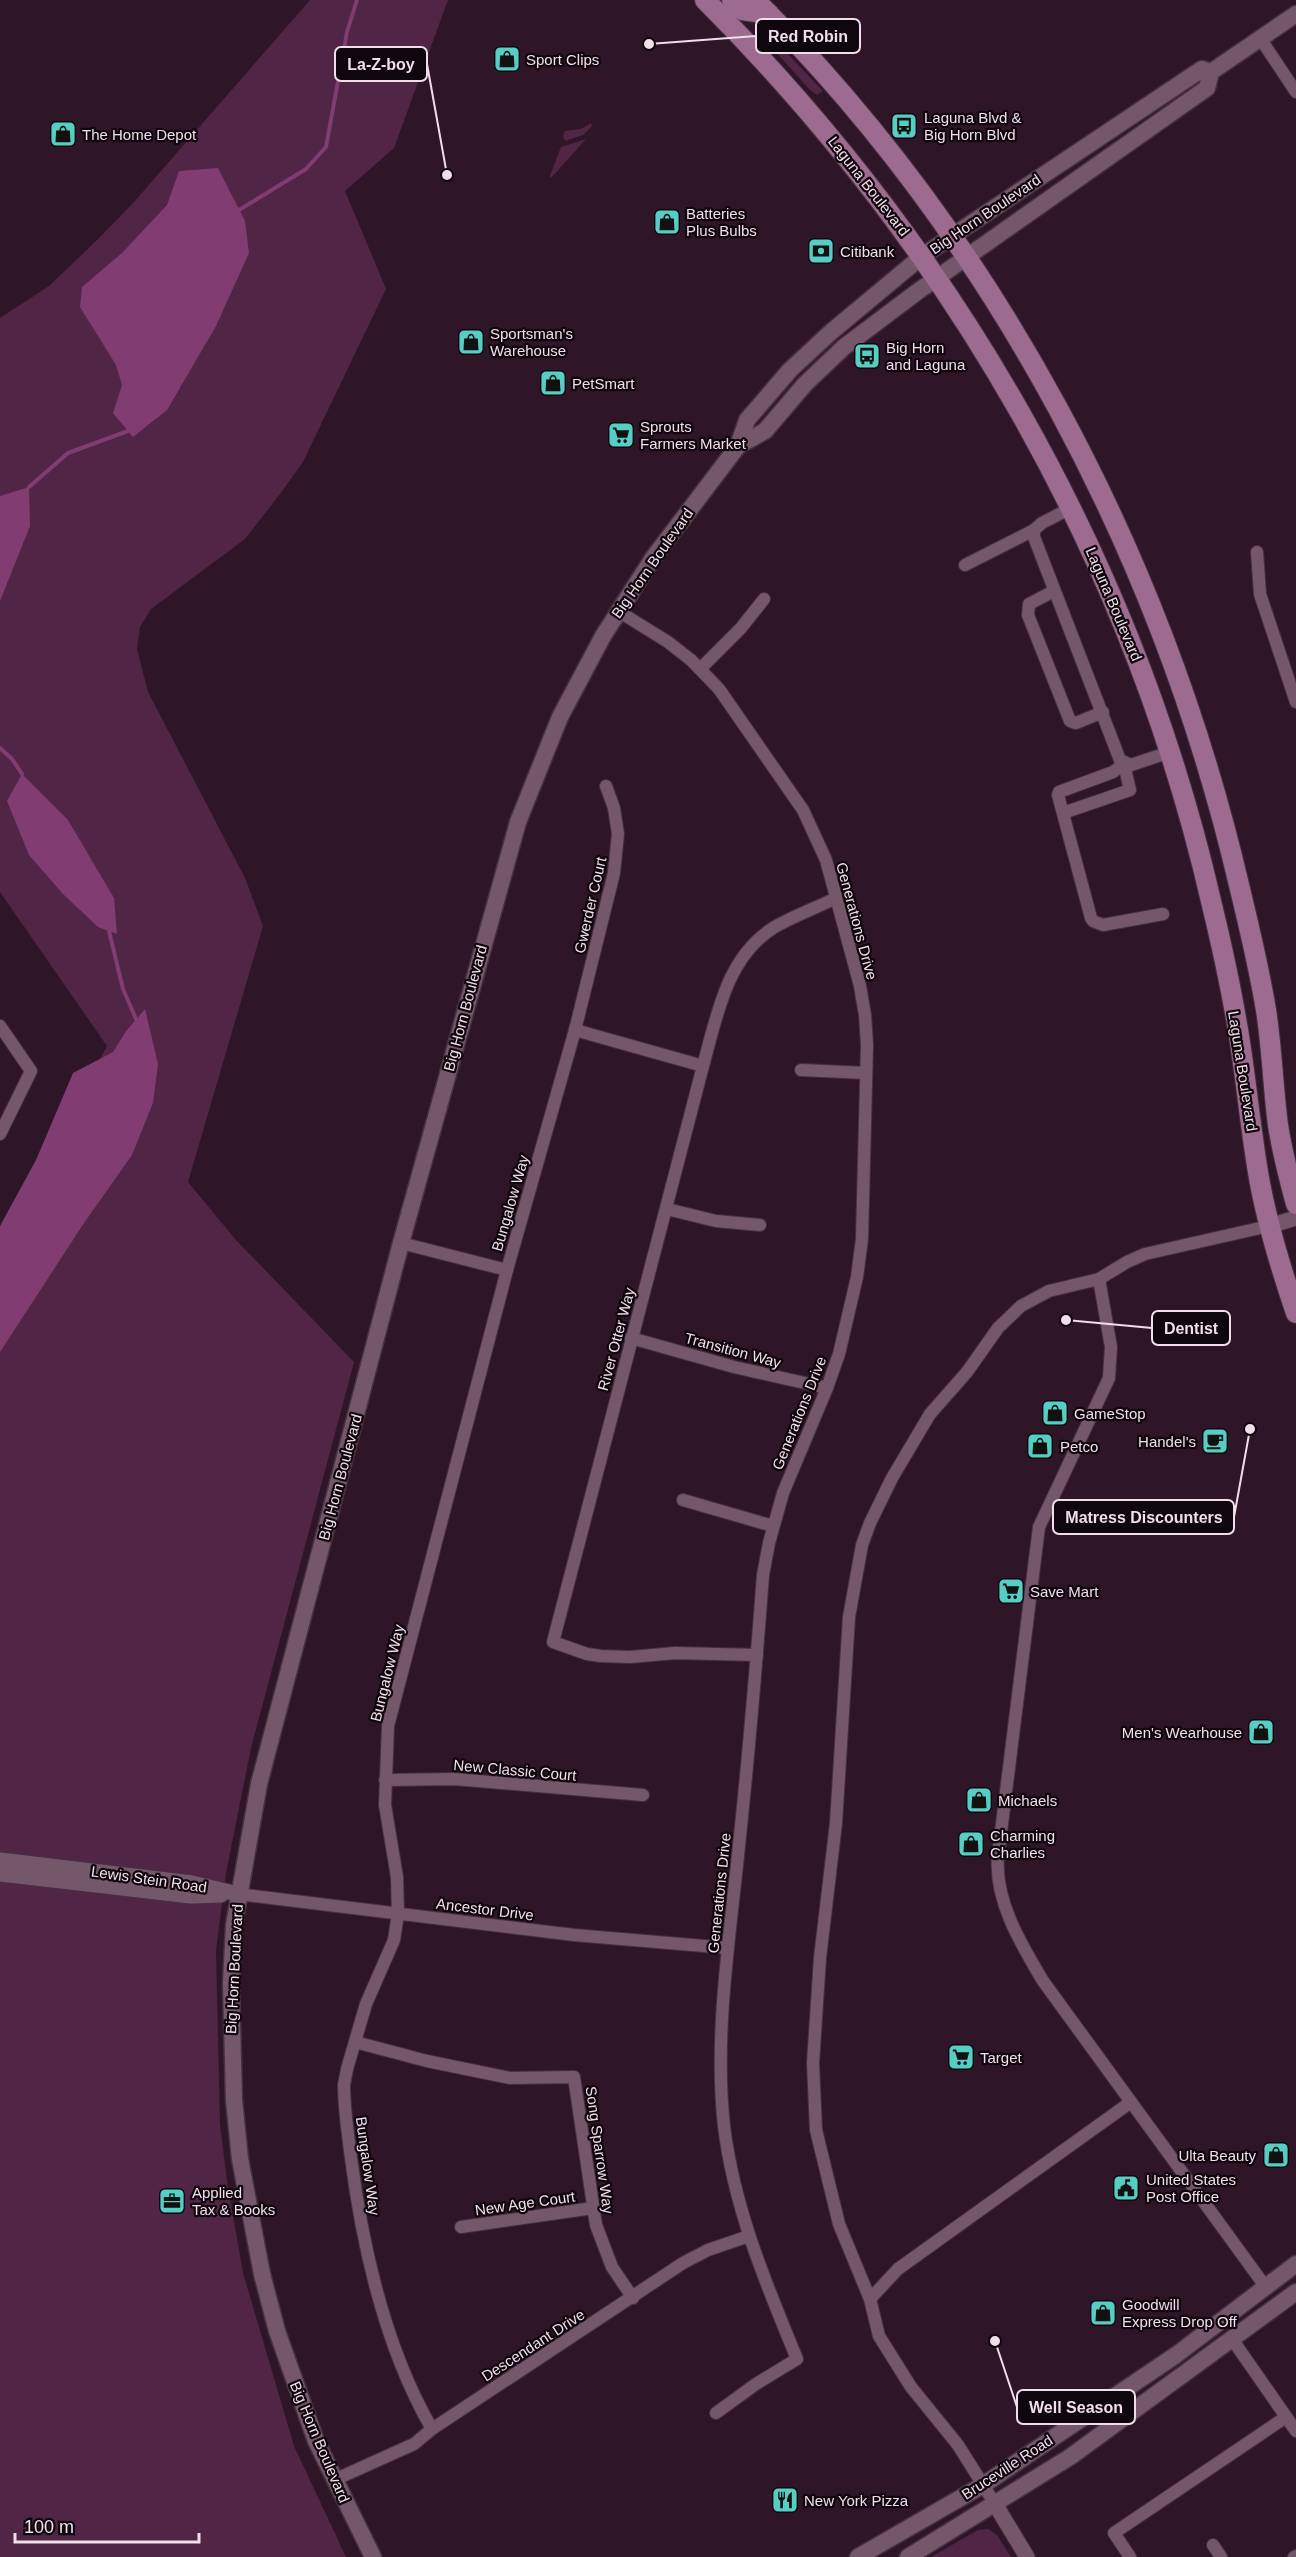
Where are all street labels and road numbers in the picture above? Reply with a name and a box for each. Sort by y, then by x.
street label: Laguna Boulevard [825,133,913,239]
street label: Big Horn Boulevard [926,171,1044,257]
street label: Big Horn Boulevard [608,505,696,621]
street label: Laguna Boulevard [1082,545,1146,663]
street label: Gwerder Court [571,854,610,955]
street label: Generations Drive [833,860,881,982]
street label: Big Horn Boulevard [440,943,490,1073]
street label: Laguna Boulevard [1225,1010,1261,1132]
street label: Bungalow Way [488,1152,532,1253]
street label: River Otter Way [594,1285,638,1392]
street label: Transition Way [683,1329,783,1371]
street label: Generations Drive [768,1354,830,1472]
street label: Big Horn Boulevard [315,1412,365,1542]
street label: Bungalow Way [367,1622,407,1723]
street label: New Classic Court [453,1756,578,1784]
street label: Generations Drive [704,1832,734,1954]
street label: Lewis Stein Road [90,1862,208,1896]
street label: Ancestor Drive [435,1895,535,1923]
street label: Big Horn Boulevard [222,1904,246,2034]
street label: Song Sparrow Way [583,2085,617,2215]
street label: Bungalow Way [353,2116,383,2217]
street label: New Age Court [474,2187,577,2218]
street label: Descendant Drive [478,2305,588,2385]
street label: Big Horn Boulevard [287,2379,353,2505]
street label: Bruceville Road [958,2431,1056,2503]

